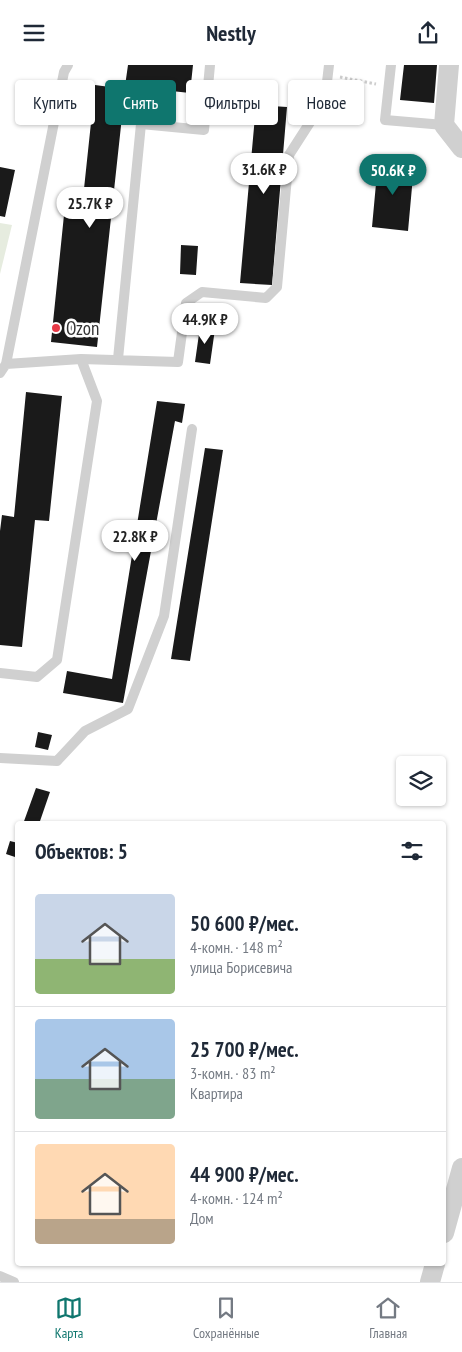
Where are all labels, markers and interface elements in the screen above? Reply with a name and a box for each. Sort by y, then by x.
icon: menu [20,19,48,47]
text: Nestly [206,19,256,47]
icon: share [414,19,442,47]
chip: Купить [15,80,95,125]
chip: Снять [105,80,176,125]
chip: Фильтры [186,80,278,125]
chip: Новое [288,80,364,125]
pin: 31.6K ₽ [218,153,310,195]
pin: 50.6K ₽ [347,153,439,196]
text: 31.6K ₽ [241,159,287,179]
text: 50.6K ₽ [370,160,416,180]
pin: 25.7K ₽ [44,186,136,229]
text: 25.7K ₽ [67,193,113,213]
pin: 44.9K ₽ [159,303,251,345]
text: 44.9K ₽ [182,309,228,329]
place label: Ozon [66,316,99,340]
marker: Ozon [50,322,62,334]
pin: 22.8K ₽ [89,519,181,562]
text: 22.8K ₽ [112,526,158,546]
map controls [396,756,446,806]
button: layers [396,756,446,806]
icon: filters [398,837,426,865]
text: Объектов: 5 [35,838,128,865]
text: 50 600 ₽/мес. [190,910,299,937]
icon: home [75,914,135,974]
text: 4-комн. · 148 m² [190,937,283,957]
text: улица Борисевича [190,957,292,977]
text: 25 700 ₽/мес. [190,1036,299,1063]
icon: home [75,1039,135,1099]
text: 3-комн. · 83 m² [190,1063,276,1083]
text: Квартира [190,1083,243,1103]
text: 44 900 ₽/мес. [190,1161,299,1188]
icon: home [75,1164,135,1224]
text: 4-комн. · 124 m² [190,1188,283,1208]
text: Дом [190,1208,214,1228]
tab: Карта [55,1294,83,1342]
tab: Сохранённые [193,1294,260,1342]
tab: Главная [369,1294,407,1342]

